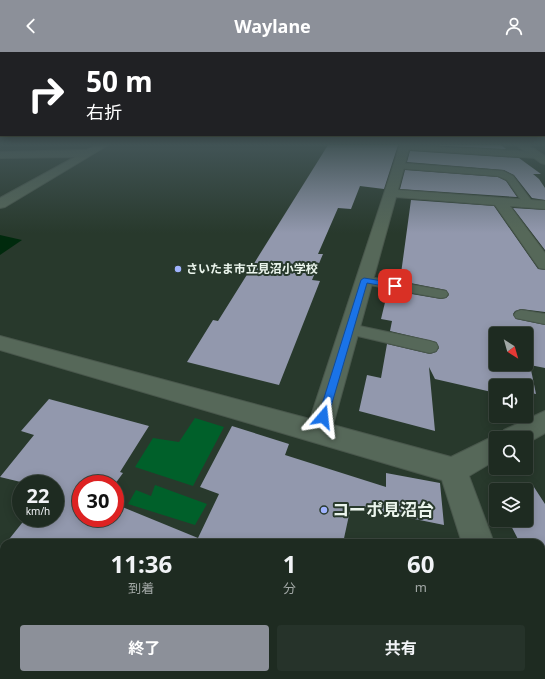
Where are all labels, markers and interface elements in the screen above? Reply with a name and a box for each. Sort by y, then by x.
text: Waylane [234,14,311,38]
icon: back [20,15,42,37]
icon: person [503,15,525,37]
text: 50 m [86,62,153,100]
icon: right [20,68,72,120]
text: 右折 [86,100,122,124]
place label: さいたま市立見沼小学校 [186,260,318,277]
marker: さいたま市立見沼小学校 [173,264,183,274]
pin [378,269,412,303]
icon: arrive [384,275,406,297]
north arrow [489,327,533,371]
map controls [489,327,533,527]
button: sound [489,379,533,423]
position arrow [302,396,344,438]
button: search [489,431,533,475]
speed limit sign: 30 [72,475,124,527]
text: 22 [27,482,49,509]
button: layers [489,483,533,527]
place label: コーポ見沼台 [332,498,434,521]
text: km/h [26,504,50,518]
marker: コーポ見沼台 [319,505,329,515]
text: 11:36 [111,547,172,580]
text: 1 [283,547,296,580]
text: 60 [407,547,434,580]
text: m [415,578,427,596]
text: 到着 [128,579,154,597]
text: 分 [283,579,296,597]
button: 終了 [20,625,269,671]
button: 共有 [277,625,525,671]

